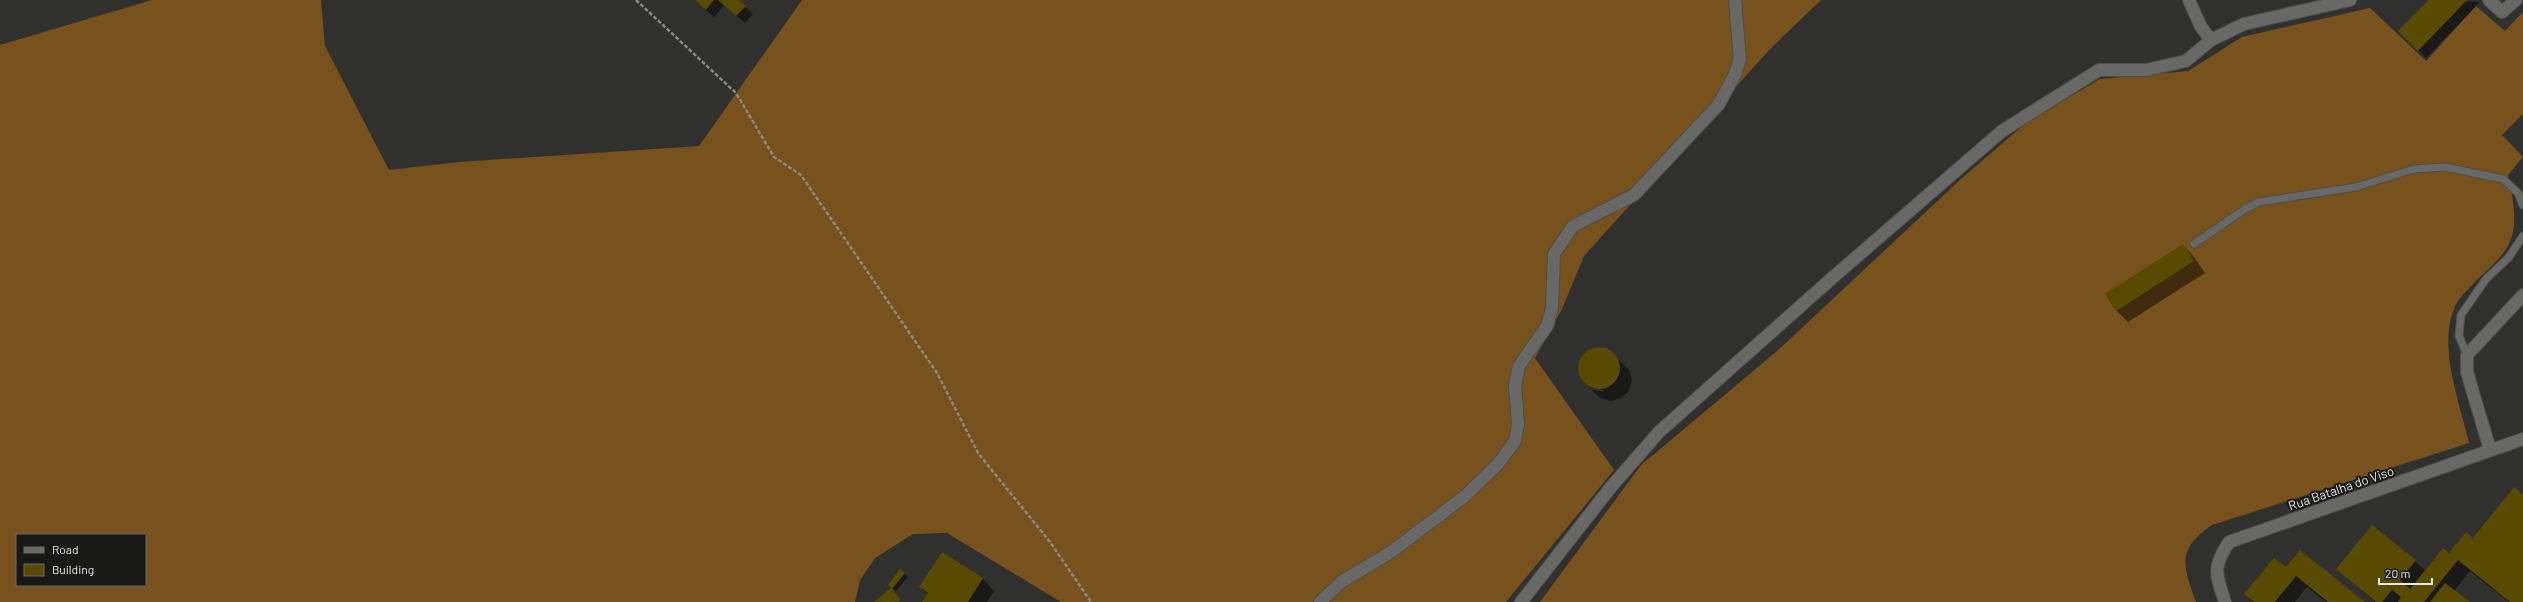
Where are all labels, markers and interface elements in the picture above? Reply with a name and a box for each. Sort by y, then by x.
street label: Rua Batalha do Viso [2286,462,2396,514]
legend [16,534,146,586]
text: Road [52,542,79,556]
scale bar [2379,560,2432,586]
text: Building [52,562,94,576]
text: 20 m [2385,566,2411,580]

